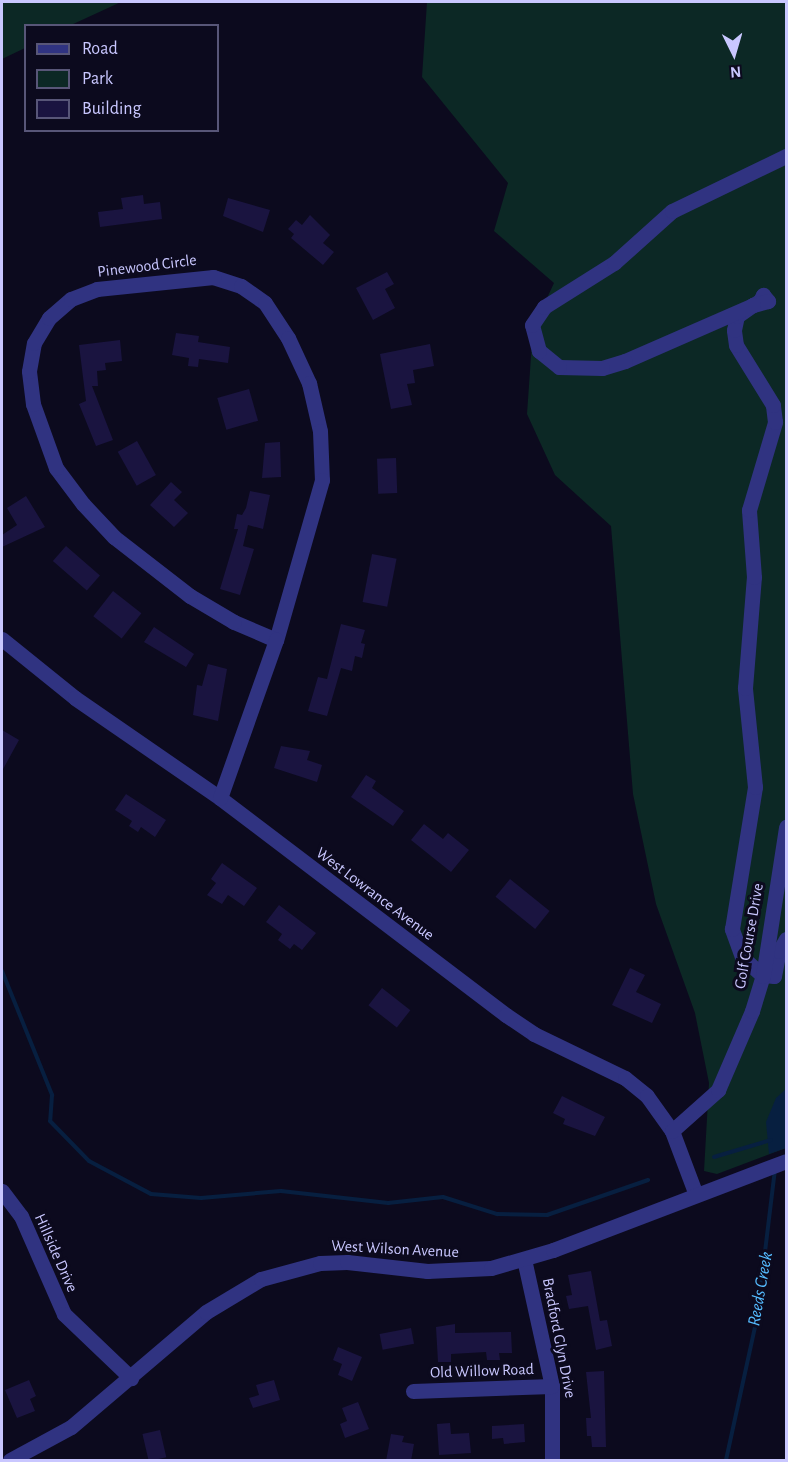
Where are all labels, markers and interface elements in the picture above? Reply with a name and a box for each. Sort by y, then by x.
legend [24,24,219,132]
north arrow [704,24,764,84]
text: Road [82,40,118,58]
text: N [729,63,742,80]
text: Park [82,70,113,88]
text: Building [82,100,141,118]
street label: Pinewood Circle [96,250,198,282]
street label: West Lowrance Avenue [312,843,438,945]
street label: Golf Course Drive [730,882,768,990]
street label: Hillside Drive [30,1211,82,1295]
street label: West Wilson Avenue [331,1236,459,1262]
water label: Reeds Creek [744,1250,778,1328]
street label: Bradford Glyn Drive [538,1276,580,1400]
street label: Old Willow Road [430,1360,534,1382]

